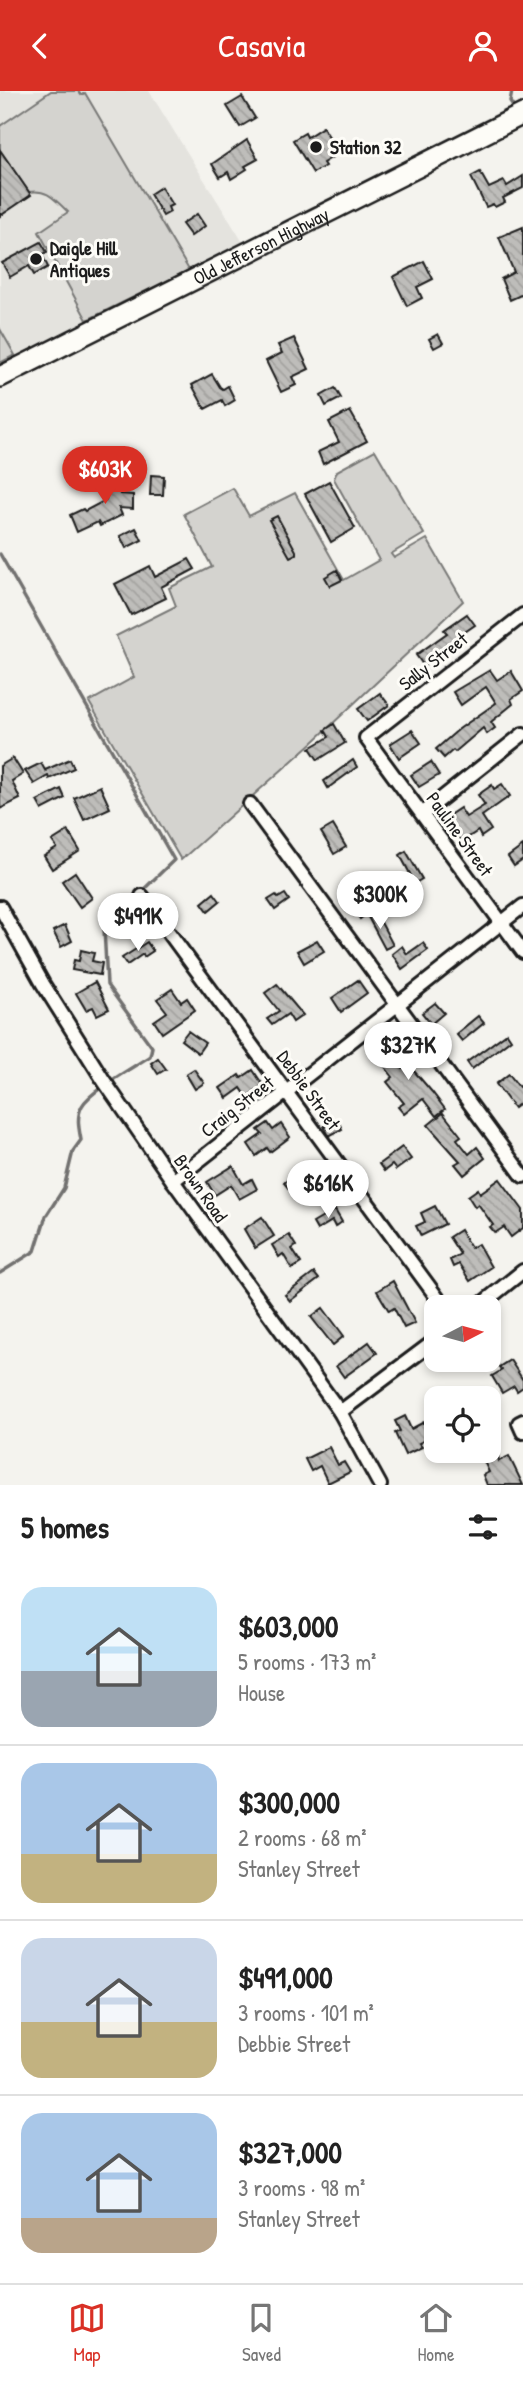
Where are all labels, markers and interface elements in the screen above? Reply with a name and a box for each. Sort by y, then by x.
text: Casavia [218,24,305,67]
icon: back [21,27,59,65]
icon: person [464,27,502,65]
place label: Station 32 [330,134,402,160]
marker: Station 32 [308,139,324,155]
street label: Old Jefferson Highway [189,201,333,291]
place label: Daigle Hill Antiques [50,235,118,284]
marker: Daigle Hill Antiques [28,251,44,267]
pin: $603K [56,447,154,506]
text: $603K [78,453,132,484]
street label: Sally Street [393,626,473,696]
street label: Pauline Street [421,787,500,882]
pin: $300K [331,871,429,931]
text: $300K [353,878,407,909]
pin: $491K [89,893,187,953]
text: $491K [113,900,163,931]
pin: $327K [359,1023,457,1082]
text: $327K [380,1029,436,1060]
street label: Debbie Street [271,1045,347,1135]
street label: Craig Street [195,1069,279,1143]
street label: Brown Road [168,1149,234,1228]
pin: $616K [279,1161,377,1220]
text: $616K [303,1167,353,1198]
north arrow [424,1295,500,1372]
map controls [424,1295,501,1463]
button: locate [424,1386,501,1463]
text: 5 homes [21,1507,109,1547]
icon: filters [464,1508,502,1546]
text: $603,000 [238,1606,338,1646]
icon: home [77,1615,161,1699]
text: 5 rooms · 173 m² [238,1646,376,1677]
text: House [238,1677,285,1708]
text: $300,000 [238,1782,340,1822]
icon: home [77,1791,161,1875]
text: 2 rooms · 68 m² [238,1822,366,1853]
text: Stanley Street [238,1853,360,1884]
text: $491,000 [238,1957,333,1997]
icon: home [77,1966,161,2050]
text: 3 rooms · 101 m² [238,1997,374,2028]
text: Debbie Street [238,2028,350,2059]
text: $327,000 [238,2132,342,2172]
icon: home [77,2141,161,2225]
text: 3 rooms · 98 m² [238,2172,365,2203]
text: Stanley Street [238,2203,360,2234]
tab: Map [68,2299,106,2367]
tab: Saved [242,2299,281,2367]
tab: Home [417,2299,455,2367]

